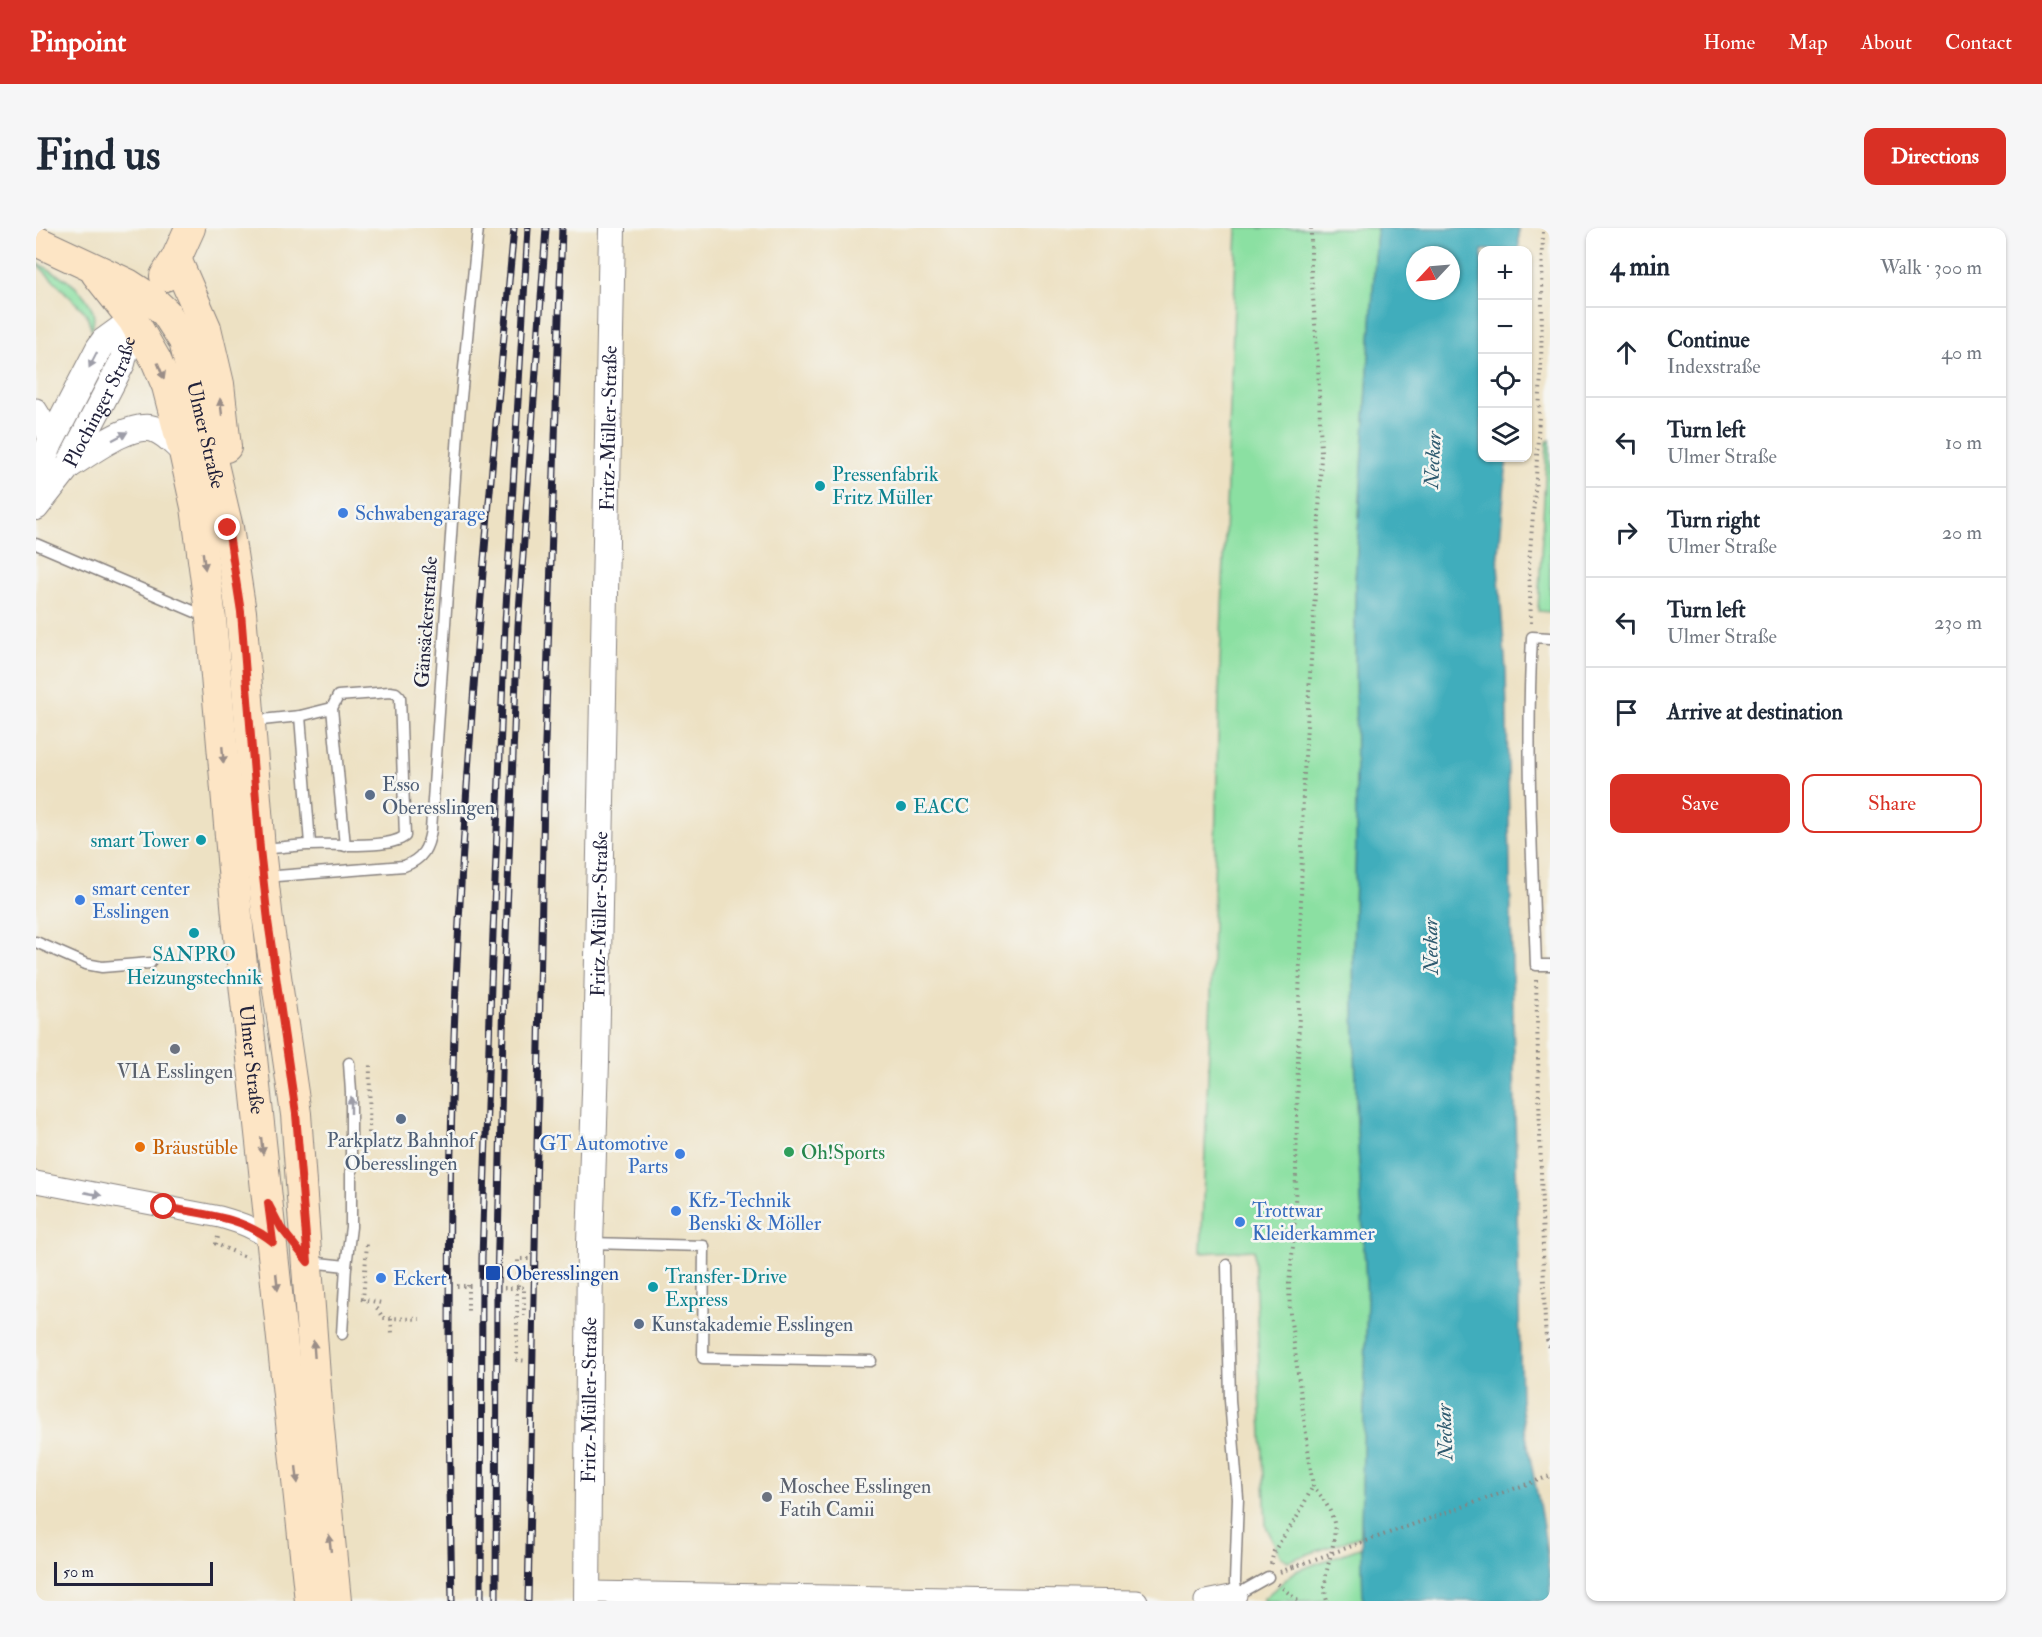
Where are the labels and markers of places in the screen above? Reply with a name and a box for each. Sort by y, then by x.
place label: Pressenfabrik Fritz Müller [832,462,939,510]
marker: Pressenfabrik Fritz Müller [813,479,827,493]
place label: Schwabengarage [355,501,485,526]
marker: Schwabengarage [336,506,350,520]
place label: Esso Oberesslingen [382,772,495,820]
marker: Esso Oberesslingen [363,788,377,802]
place label: EACC [913,794,969,819]
marker: EACC [894,799,908,813]
place label: smart Tower [90,828,190,853]
marker: smart Tower [194,833,208,847]
place label: smart center Esslingen [92,876,190,924]
marker: smart center Esslingen [73,893,87,907]
marker: SANPRO Heizungstechnik [187,926,201,940]
place label: SANPRO Heizungstechnik [126,942,262,990]
marker: VIA Esslingen [168,1042,182,1056]
place label: VIA Esslingen [117,1059,233,1084]
marker: Parkplatz Bahnhof Oberesslingen [394,1112,408,1126]
place label: Parkplatz Bahnhof Oberesslingen [327,1128,479,1176]
place label: GT Automotive Parts [540,1131,668,1179]
place label: Bräustüble [152,1135,238,1160]
marker: Bräustüble [133,1140,147,1154]
place label: Oh!Sports [801,1140,885,1166]
marker: Oh!Sports [782,1145,796,1159]
marker: GT Automotive Parts [673,1147,687,1161]
place label: Kfz-Technik Benski & Möller [688,1188,822,1236]
place label: Trottwar Kleiderkammer [1252,1198,1375,1246]
marker: Kfz-Technik Benski & Möller [669,1204,683,1218]
marker: Trottwar Kleiderkammer [1233,1215,1247,1229]
place label: Oberesslingen [506,1261,619,1286]
marker: Oberesslingen [484,1264,502,1282]
place label: Transfer-Drive Express [665,1264,787,1313]
place label: Eckert [393,1266,448,1291]
marker: Eckert [374,1271,388,1285]
marker: Transfer-Drive Express [646,1280,660,1294]
place label: Kunstakademie Esslingen [651,1312,853,1337]
marker: Kunstakademie Esslingen [632,1317,646,1331]
place label: Moschee Esslingen Fatih Camii [779,1474,931,1522]
marker: Moschee Esslingen Fatih Camii [760,1490,774,1504]

